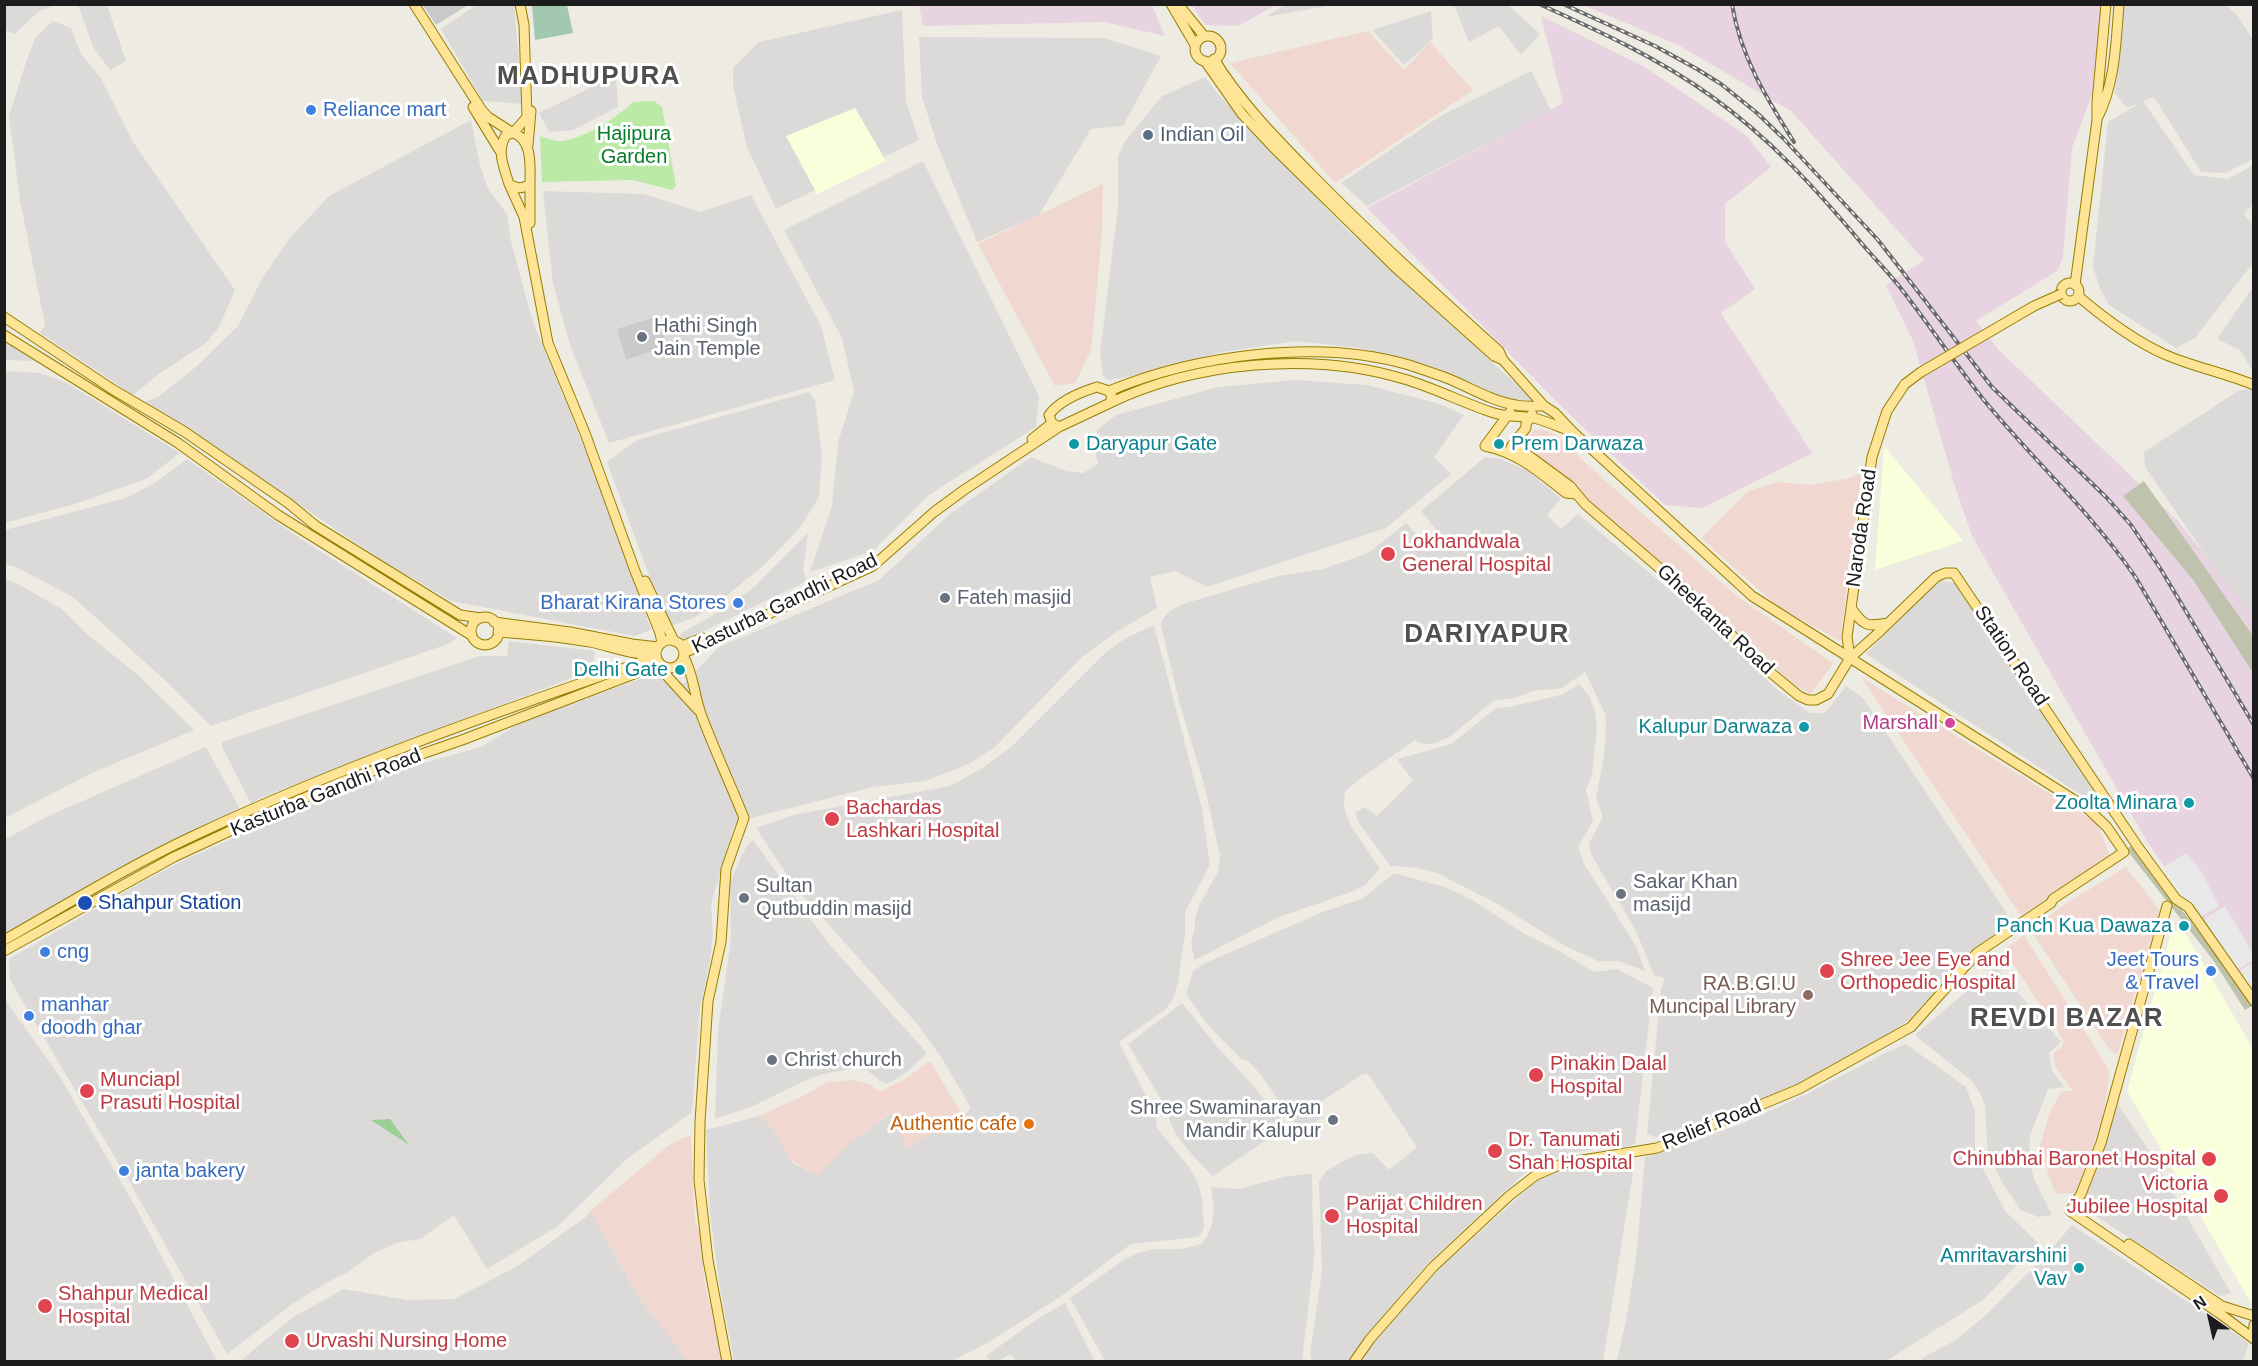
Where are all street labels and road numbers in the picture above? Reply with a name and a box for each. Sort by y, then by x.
street label: Naroda Road [1842,467,1882,589]
street label: Kasturba Gandhi Road [688,549,882,659]
street label: Gheekanta Road [1652,560,1778,680]
street label: Station Road [1969,601,2053,711]
street label: Kasturba Gandhi Road [227,744,425,842]
street label: Relief Road [1659,1094,1765,1156]

